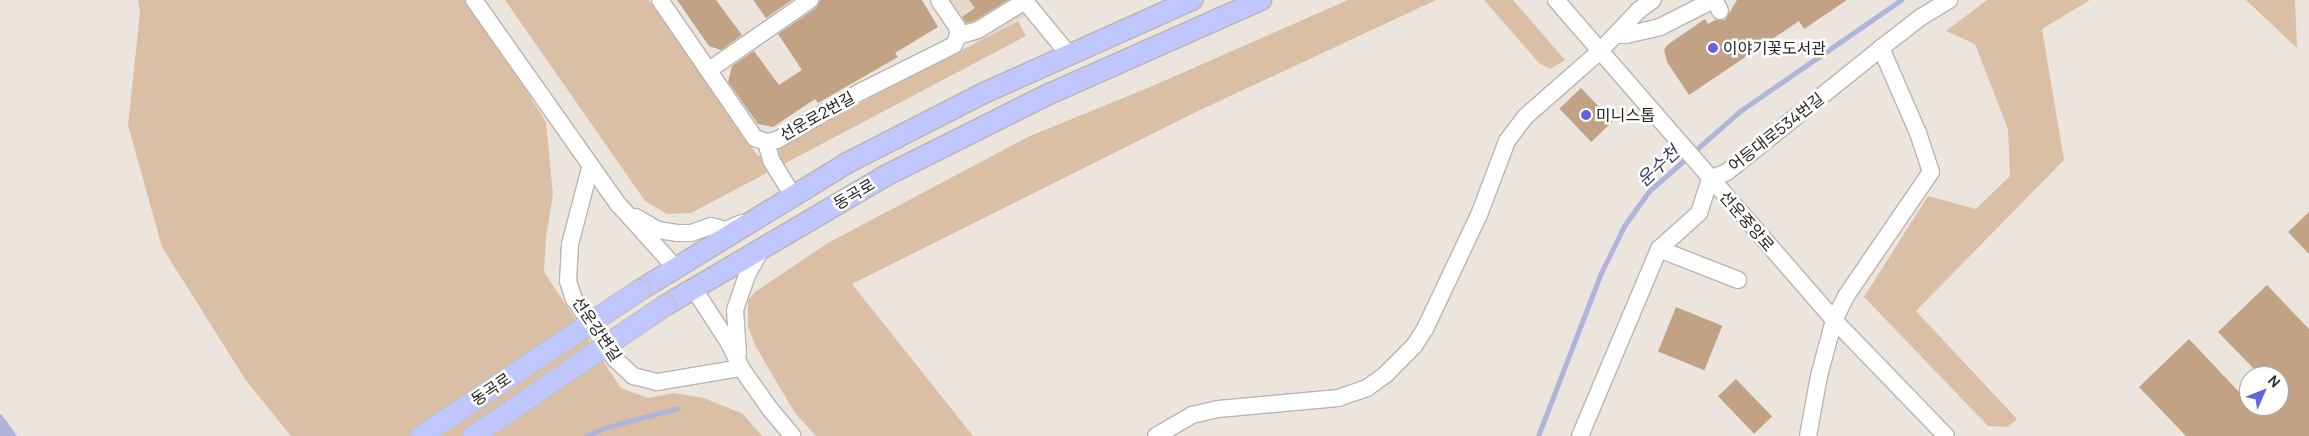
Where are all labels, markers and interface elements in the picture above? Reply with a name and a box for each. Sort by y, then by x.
place label: 이야기꽃도서관 [1723,38,1826,58]
marker: 이야기꽃도서관 [1707,42,1719,54]
street label: 선운로2번길 [776,88,858,144]
street label: 어등대로534번길 [1724,89,1828,175]
place label: 미니스톱 [1596,105,1655,125]
marker: 미니스톱 [1580,109,1592,121]
water label: 운수천 [1632,141,1684,191]
street label: 동곡로 [830,175,878,213]
street label: 선운중앙로 [1716,187,1778,255]
street label: 선운강변길 [568,293,626,365]
north arrow [2239,366,2289,416]
street label: 동곡로 [467,369,515,409]
text: N [2264,371,2285,391]

